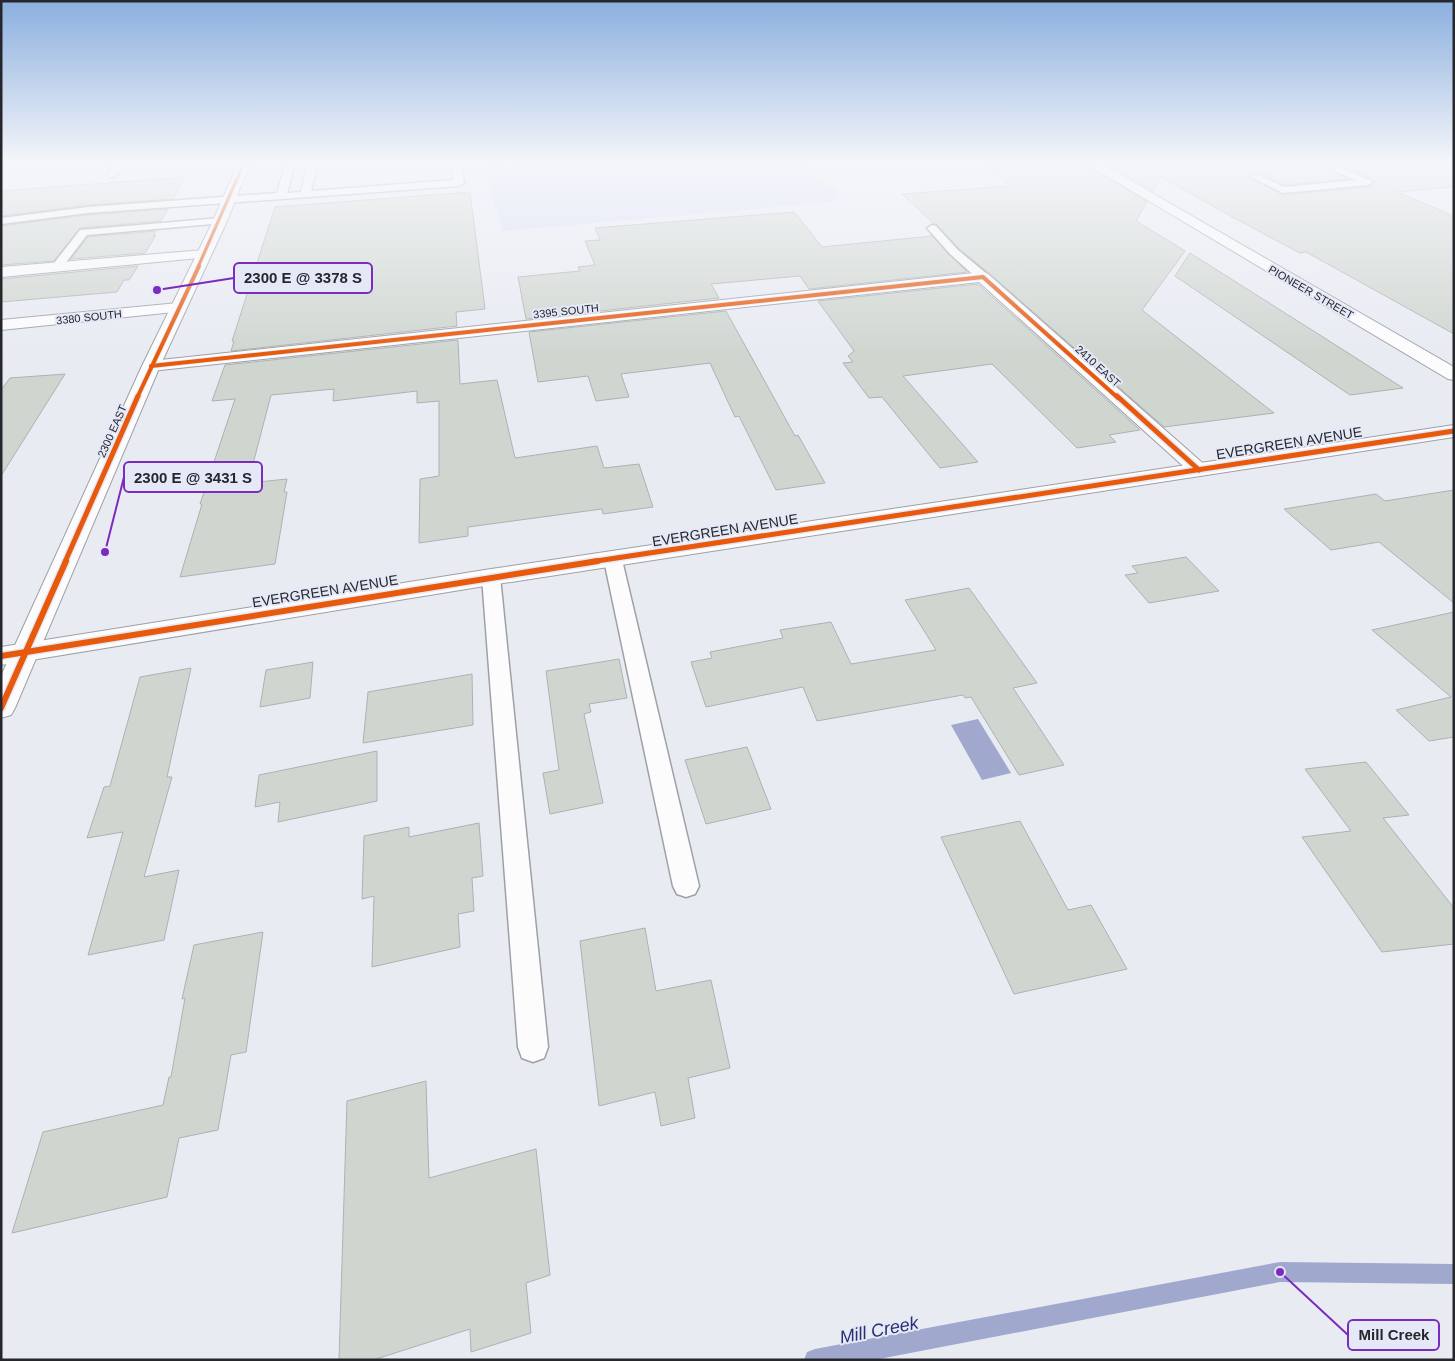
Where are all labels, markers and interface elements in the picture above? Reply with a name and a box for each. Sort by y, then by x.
callout: 2300 E @ 3378 S [234,263,372,293]
street label: PIONEER STREET [1266,263,1356,321]
text: 2300 E @ 3378 S [244,269,362,286]
street label: 3395 SOUTH [533,302,600,320]
street label: 3380 SOUTH [56,308,123,326]
street label: 2410 EAST [1073,343,1123,389]
street label: 2300 EAST [95,403,129,459]
street label: EVERGREEN AVENUE [1215,424,1363,462]
callout: 2300 E @ 3431 S [124,462,262,492]
text: 2300 E @ 3431 S [134,469,252,486]
street label: EVERGREEN AVENUE [651,511,799,549]
street label: EVERGREEN AVENUE [251,572,399,610]
water label: Mill Creek [838,1312,921,1347]
callout: Mill Creek [1348,1320,1439,1350]
text: Mill Creek [1359,1326,1430,1343]

